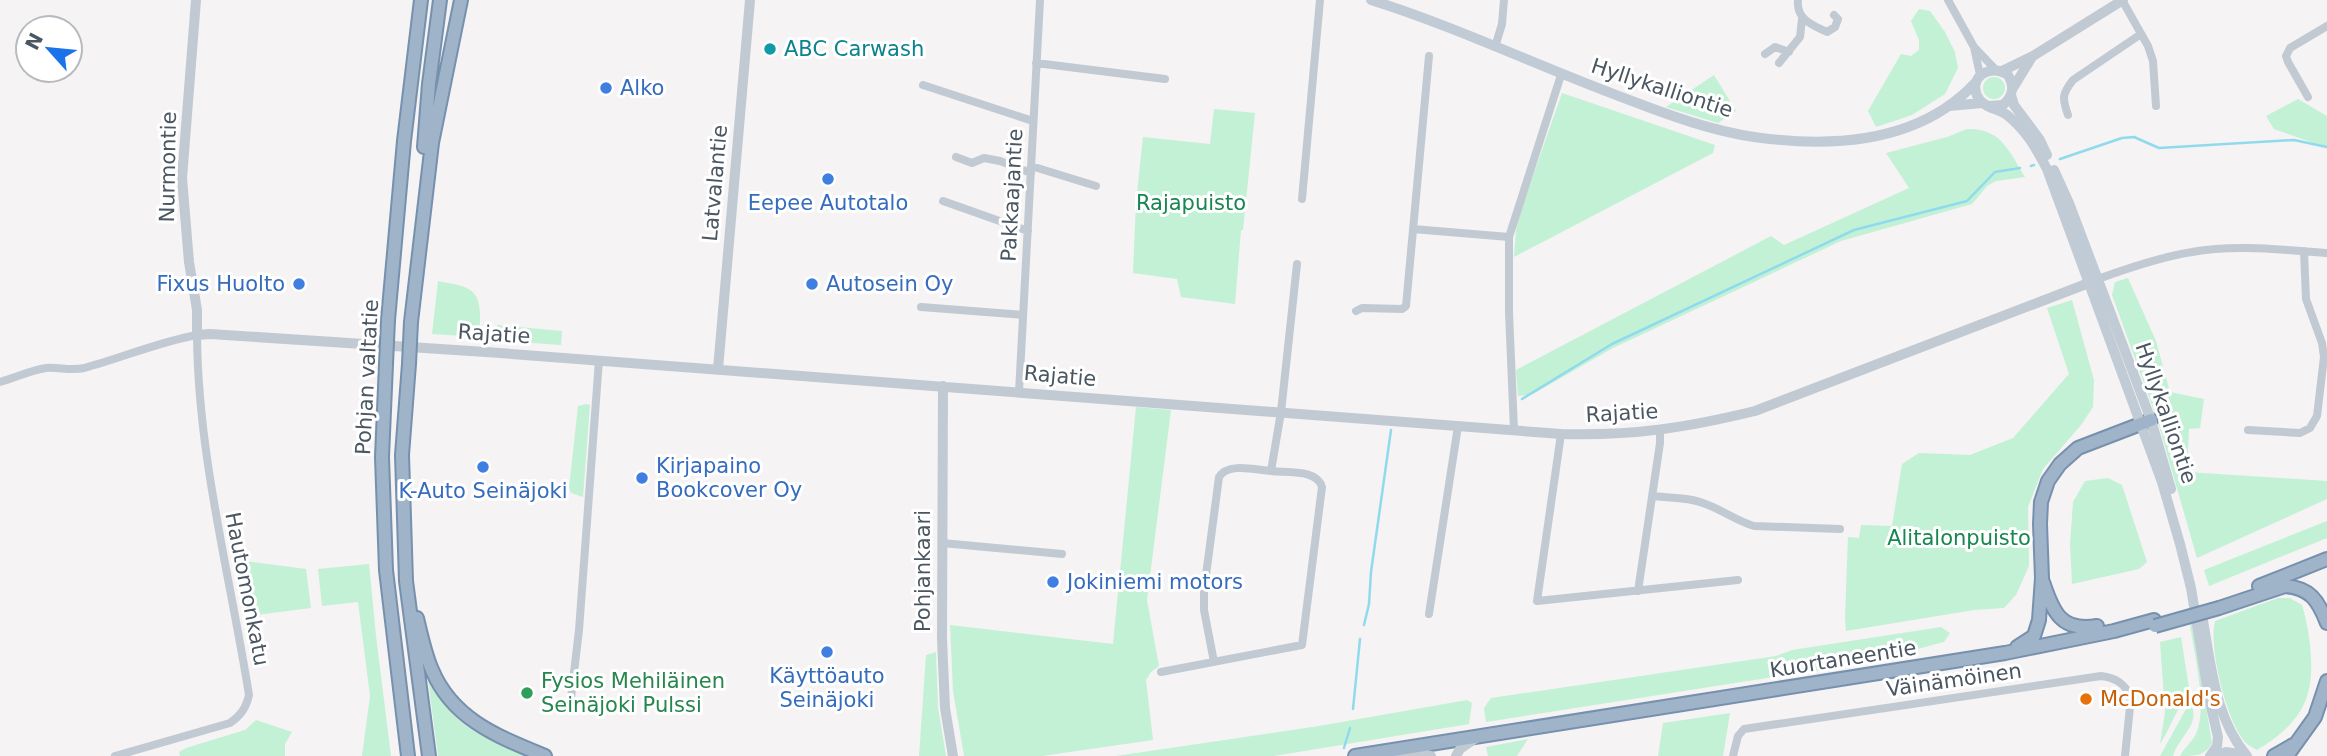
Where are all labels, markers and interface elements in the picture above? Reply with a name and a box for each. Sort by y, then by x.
north arrow [14,14,84,84]
text: N [20,29,47,53]
place label: ABC Carwash [784,37,924,61]
marker: ABC Carwash [762,41,778,57]
street label: Hyllykalliontie [1588,54,1736,122]
place label: Alko [620,76,664,100]
marker: Alko [598,80,614,96]
street label: Nurmontie [155,111,181,223]
street label: Latvalantie [698,124,732,242]
street label: Pakkaajantie [997,128,1027,262]
marker: Eepee Autotalo [820,171,836,187]
place label: Eepee Autotalo [748,191,908,215]
park label: Rajapuisto [1136,191,1246,215]
place label: Fixus Huolto [156,272,285,296]
place label: Autosein Oy [826,272,953,296]
marker: Fixus Huolto [291,276,307,292]
marker: Autosein Oy [804,276,820,292]
street label: Pohjan valtatie [351,298,383,456]
street label: Rajatie [457,319,531,349]
street label: Hyllykalliontie [2131,339,2201,487]
street label: Rajatie [1023,361,1097,391]
street label: Rajatie [1585,399,1659,427]
place label: Kirjapaino Bookcover Oy [656,454,802,502]
marker: K-Auto Seinäjoki [475,459,491,475]
marker: Kirjapaino Bookcover Oy [634,470,650,486]
place label: K-Auto Seinäjoki [398,479,568,503]
street label: Hautomonkatu [220,510,274,668]
street label: Pohjankaari [911,510,935,632]
park label: Alitalonpuisto [1887,526,2031,550]
place label: Jokiniemi motors [1065,570,1243,594]
marker: Jokiniemi motors [1045,574,1061,590]
street label: Kuortaneentie [1768,636,1918,682]
marker: Käyttöauto Seinäjoki [819,644,835,660]
street label: Väinämöinen [1885,659,2023,701]
place label: Käyttöauto Seinäjoki [769,664,885,712]
place label: Fysios Mehiläinen Seinäjoki Pulssi [541,669,725,717]
marker: Fysios Mehiläinen Seinäjoki Pulssi [519,685,535,701]
place label: McDonald's [2100,687,2221,711]
marker: McDonald's [2078,691,2094,707]

